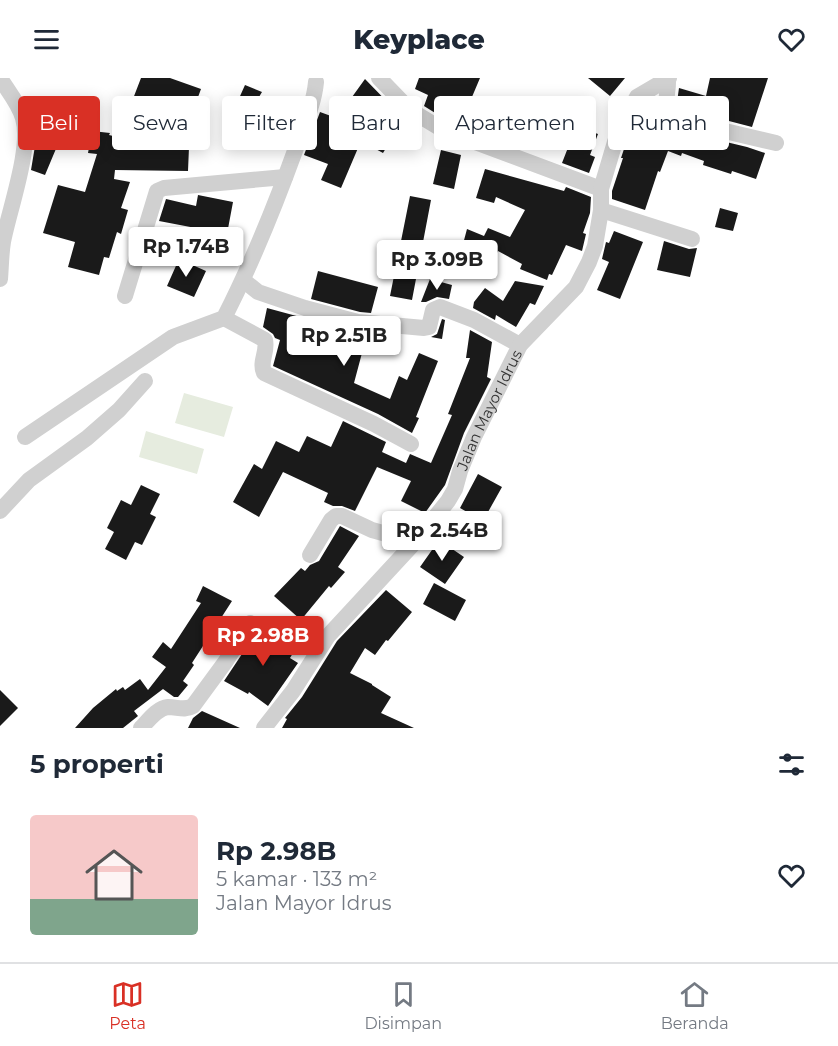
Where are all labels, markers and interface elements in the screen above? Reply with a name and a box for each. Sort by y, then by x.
icon: menu [30,23,63,56]
text: Keyplace [353,23,485,56]
icon: heart [775,23,808,56]
chip: Beli [18,96,100,150]
chip: Sewa [112,96,210,150]
chip: Filter [222,96,317,150]
chip: Baru [329,96,422,150]
chip: Apartemen [434,96,596,150]
chip: Rumah [608,96,729,150]
pin: Rp 1.74B [124,227,248,278]
text: Rp 1.74B [142,234,230,258]
pin: Rp 3.09B [375,240,499,291]
text: Rp 3.09B [391,247,483,271]
pin: Rp 2.51B [282,316,406,367]
text: Rp 2.51B [301,323,387,347]
street label: Jalan Mayor Idrus [451,346,526,474]
pin: Rp 2.54B [380,511,504,562]
text: Rp 2.54B [396,518,488,542]
pin: Rp 2.98B [201,616,325,667]
text: Rp 2.98B [217,623,309,647]
text: 5 properti [30,748,164,780]
icon: filters [775,748,808,781]
text: Rp 2.98B [216,835,336,867]
icon: home [78,839,150,911]
icon: heart [775,859,808,892]
text: 5 kamar · 133 m² [216,867,377,891]
text: Jalan Mayor Idrus [216,891,391,915]
tab: Peta [109,978,146,1033]
tab: Disimpan [364,978,442,1033]
tab: Beranda [661,978,729,1033]

